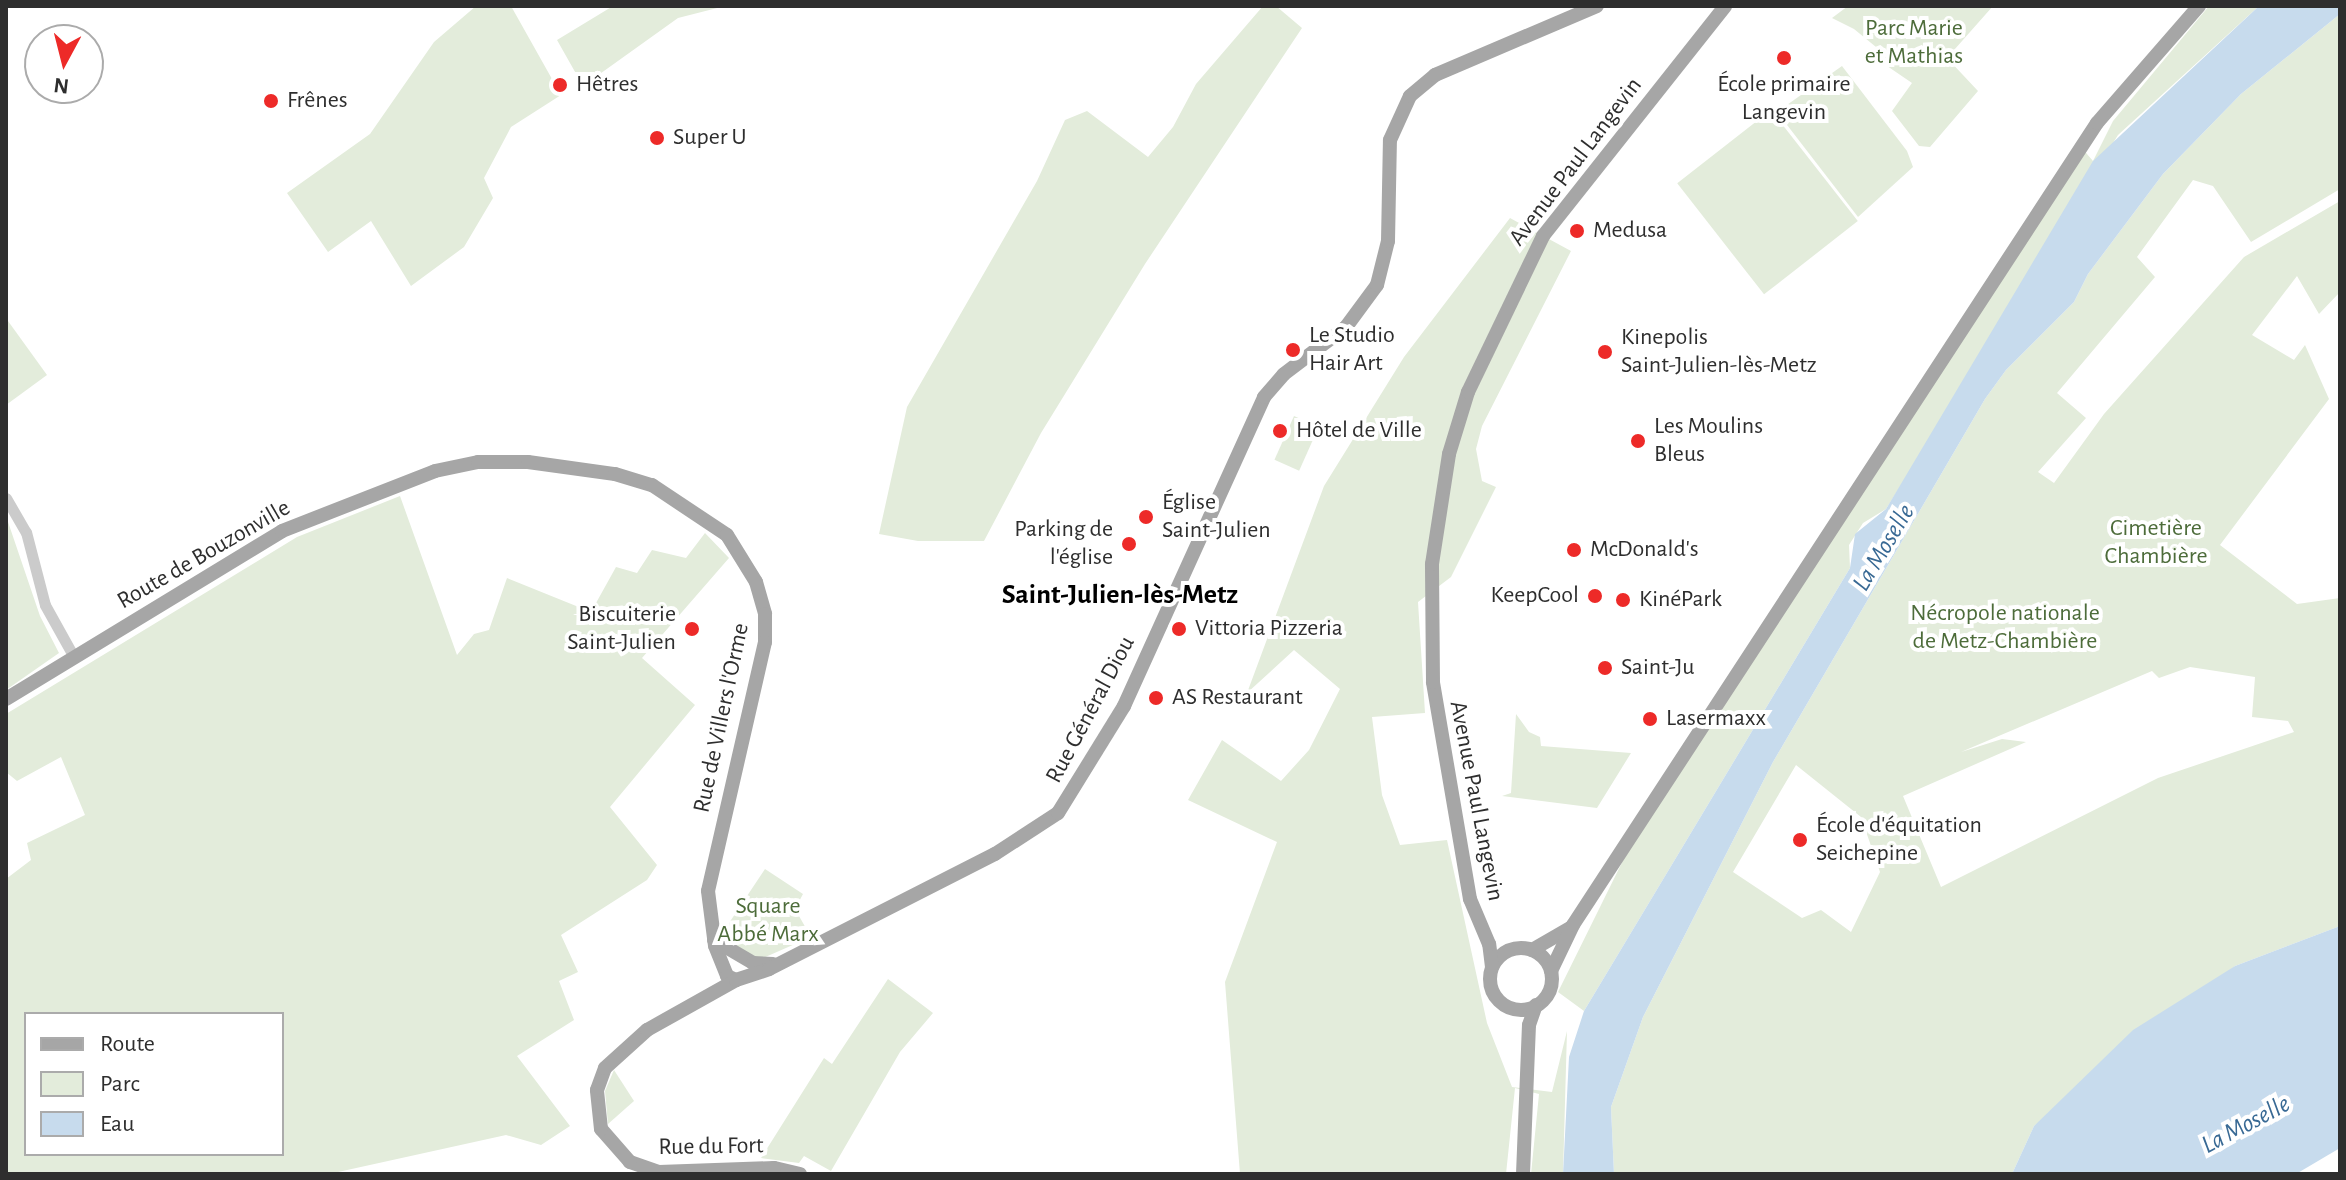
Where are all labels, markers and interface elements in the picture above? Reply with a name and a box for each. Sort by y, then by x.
park label: Parc Marie et Mathias [1865,15,1963,71]
north arrow [24,24,104,104]
marker: École primaire Langevin [1775,49,1793,67]
place label: Hêtres [576,71,638,99]
place label: École primaire Langevin [1717,71,1851,127]
street label: Avenue Paul Langevin [1503,72,1649,252]
text: N [52,74,70,98]
marker: Hêtres [551,76,569,94]
place label: Frênes [287,87,348,115]
marker: Frênes [262,92,280,110]
place label: Super U [673,124,747,152]
marker: Super U [648,129,666,147]
place label: Medusa [1593,217,1667,245]
marker: Medusa [1568,222,1586,240]
place label: Le Studio Hair Art [1309,322,1395,378]
place label: Kinepolis Saint-Julien-lès-Metz [1621,324,1817,380]
marker: Le Studio Hair Art [1284,341,1302,359]
marker: Kinepolis Saint-Julien-lès-Metz [1596,343,1614,361]
place label: Les Moulins Bleus [1654,413,1763,469]
place label: Hôtel de Ville [1296,417,1422,445]
marker: Hôtel de Ville [1271,422,1289,440]
marker: Les Moulins Bleus [1629,432,1647,450]
place label: Église Saint-Julien [1162,489,1271,545]
street label: Route de Bouzonville [112,494,296,616]
water label: La Moselle [1846,499,1922,597]
marker: Église Saint-Julien [1137,508,1155,526]
park label: Cimetière Chambière [2104,515,2208,571]
place label: Parking de l'église [1014,516,1113,572]
marker: Parking de l'église [1120,535,1138,553]
place label: McDonald's [1590,536,1699,564]
marker: McDonald's [1565,541,1583,559]
district label: Saint-Julien-lès-Metz [1002,578,1238,612]
place label: KeepCool [1491,582,1579,610]
place label: KinéPark [1639,586,1722,614]
marker: KeepCool [1586,587,1604,605]
marker: KinéPark [1614,591,1632,609]
park label: Nécropole nationale de Metz-Chambière [1910,600,2100,656]
place label: Biscuiterie Saint-Julien [567,601,676,657]
place label: Vittoria Pizzeria [1195,615,1343,643]
marker: Biscuiterie Saint-Julien [683,620,701,638]
marker: Vittoria Pizzeria [1170,620,1188,638]
street label: Rue de Villers l'Orme [688,621,756,815]
street label: Rue Général Diou [1040,632,1142,788]
place label: Saint-Ju [1621,654,1695,682]
marker: Saint-Ju [1596,659,1614,677]
place label: AS Restaurant [1172,684,1303,712]
marker: AS Restaurant [1147,689,1165,707]
street label: Avenue Paul Langevin [1442,698,1510,904]
place label: Lasermaxx [1666,705,1766,733]
marker: Lasermaxx [1641,710,1659,728]
place label: École d'équitation Seichepine [1816,812,1982,868]
marker: École d'équitation Seichepine [1791,831,1809,849]
park label: Square Abbé Marx [717,893,819,949]
legend [24,1012,284,1156]
text: Route [100,1032,155,1056]
text: Parc [100,1072,140,1096]
water label: La Moselle [2196,1089,2296,1161]
text: Eau [100,1112,134,1136]
street label: Rue du Fort [658,1132,764,1162]

